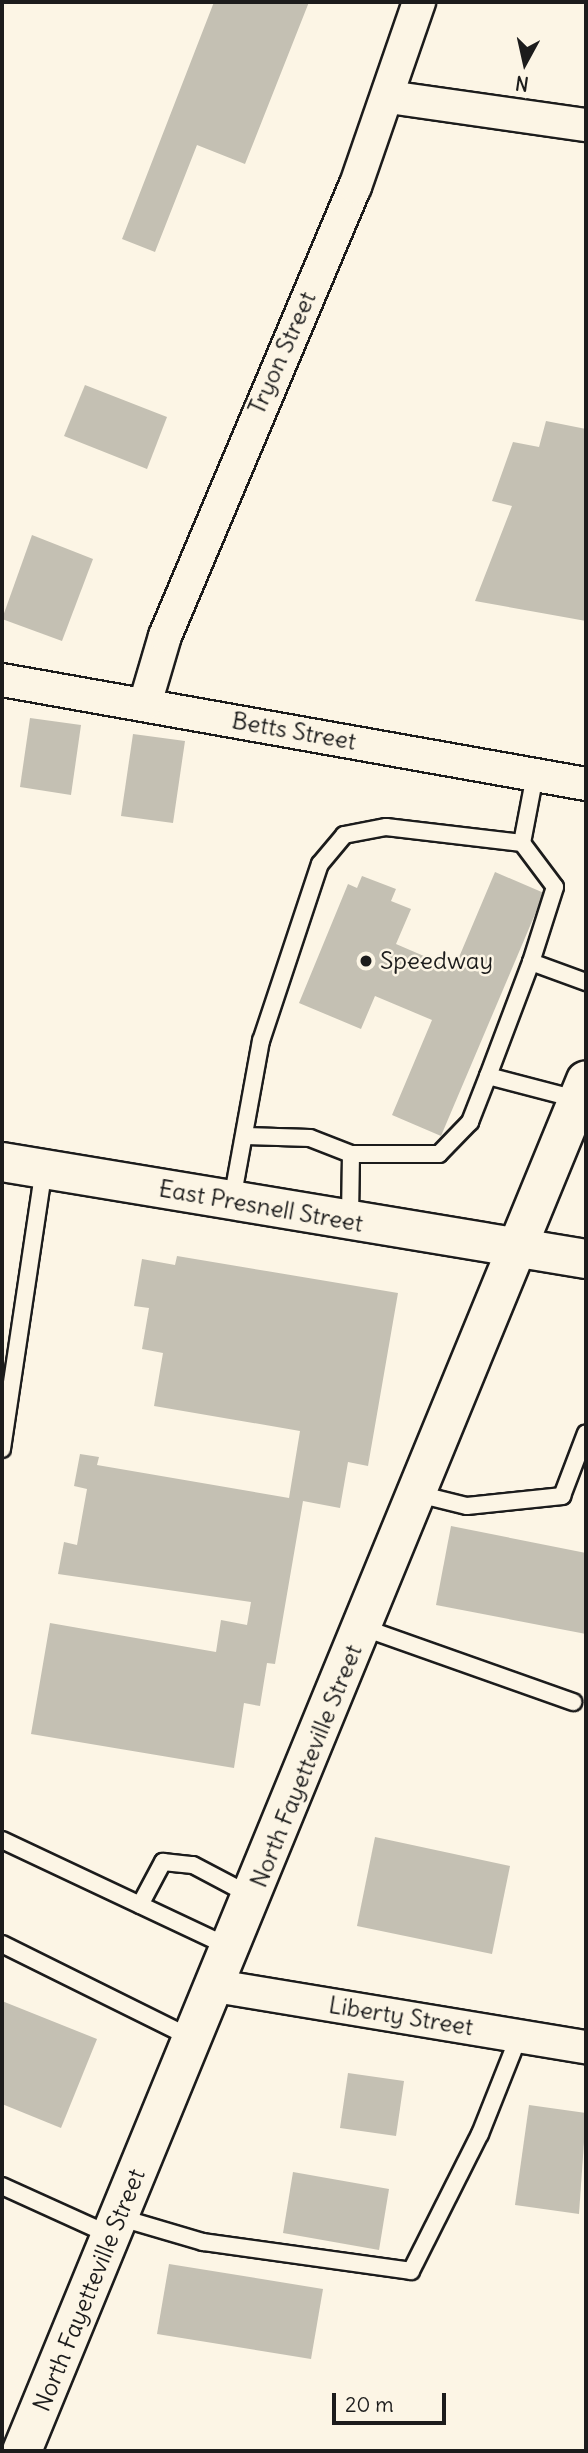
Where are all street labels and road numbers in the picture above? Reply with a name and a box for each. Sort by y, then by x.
street label: Tryon Street [242,287,322,419]
street label: Betts Street [230,706,358,756]
street label: East Presnell Street [157,1174,365,1238]
street label: North Fayetteville Street [244,1640,368,1892]
street label: Liberty Street [327,1990,475,2042]
street label: North Fayetteville Street [27,2164,151,2416]

